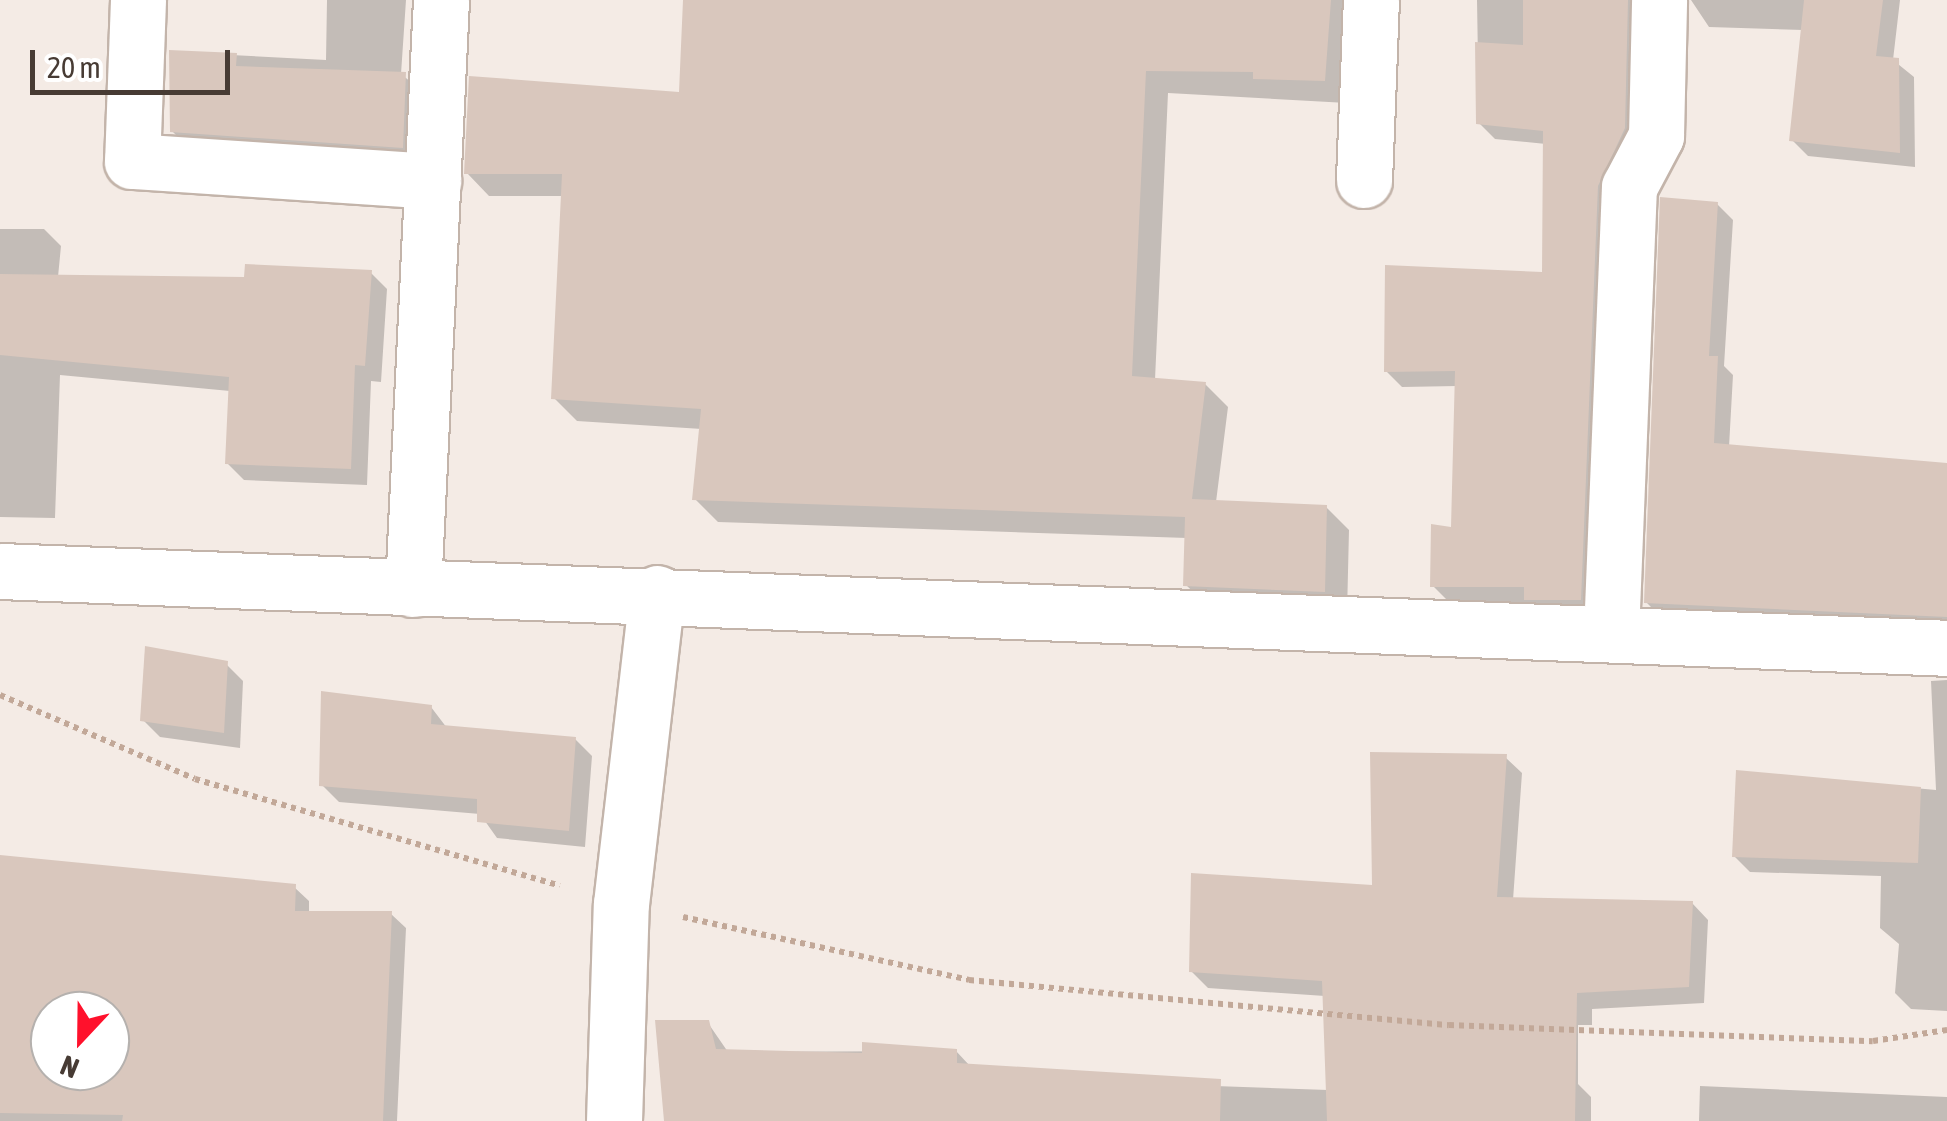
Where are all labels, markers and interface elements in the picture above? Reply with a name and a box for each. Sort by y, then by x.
scale bar [35,30,235,92]
text: 20 m [47,50,101,84]
north arrow [30,991,130,1091]
text: N [56,1049,83,1085]

